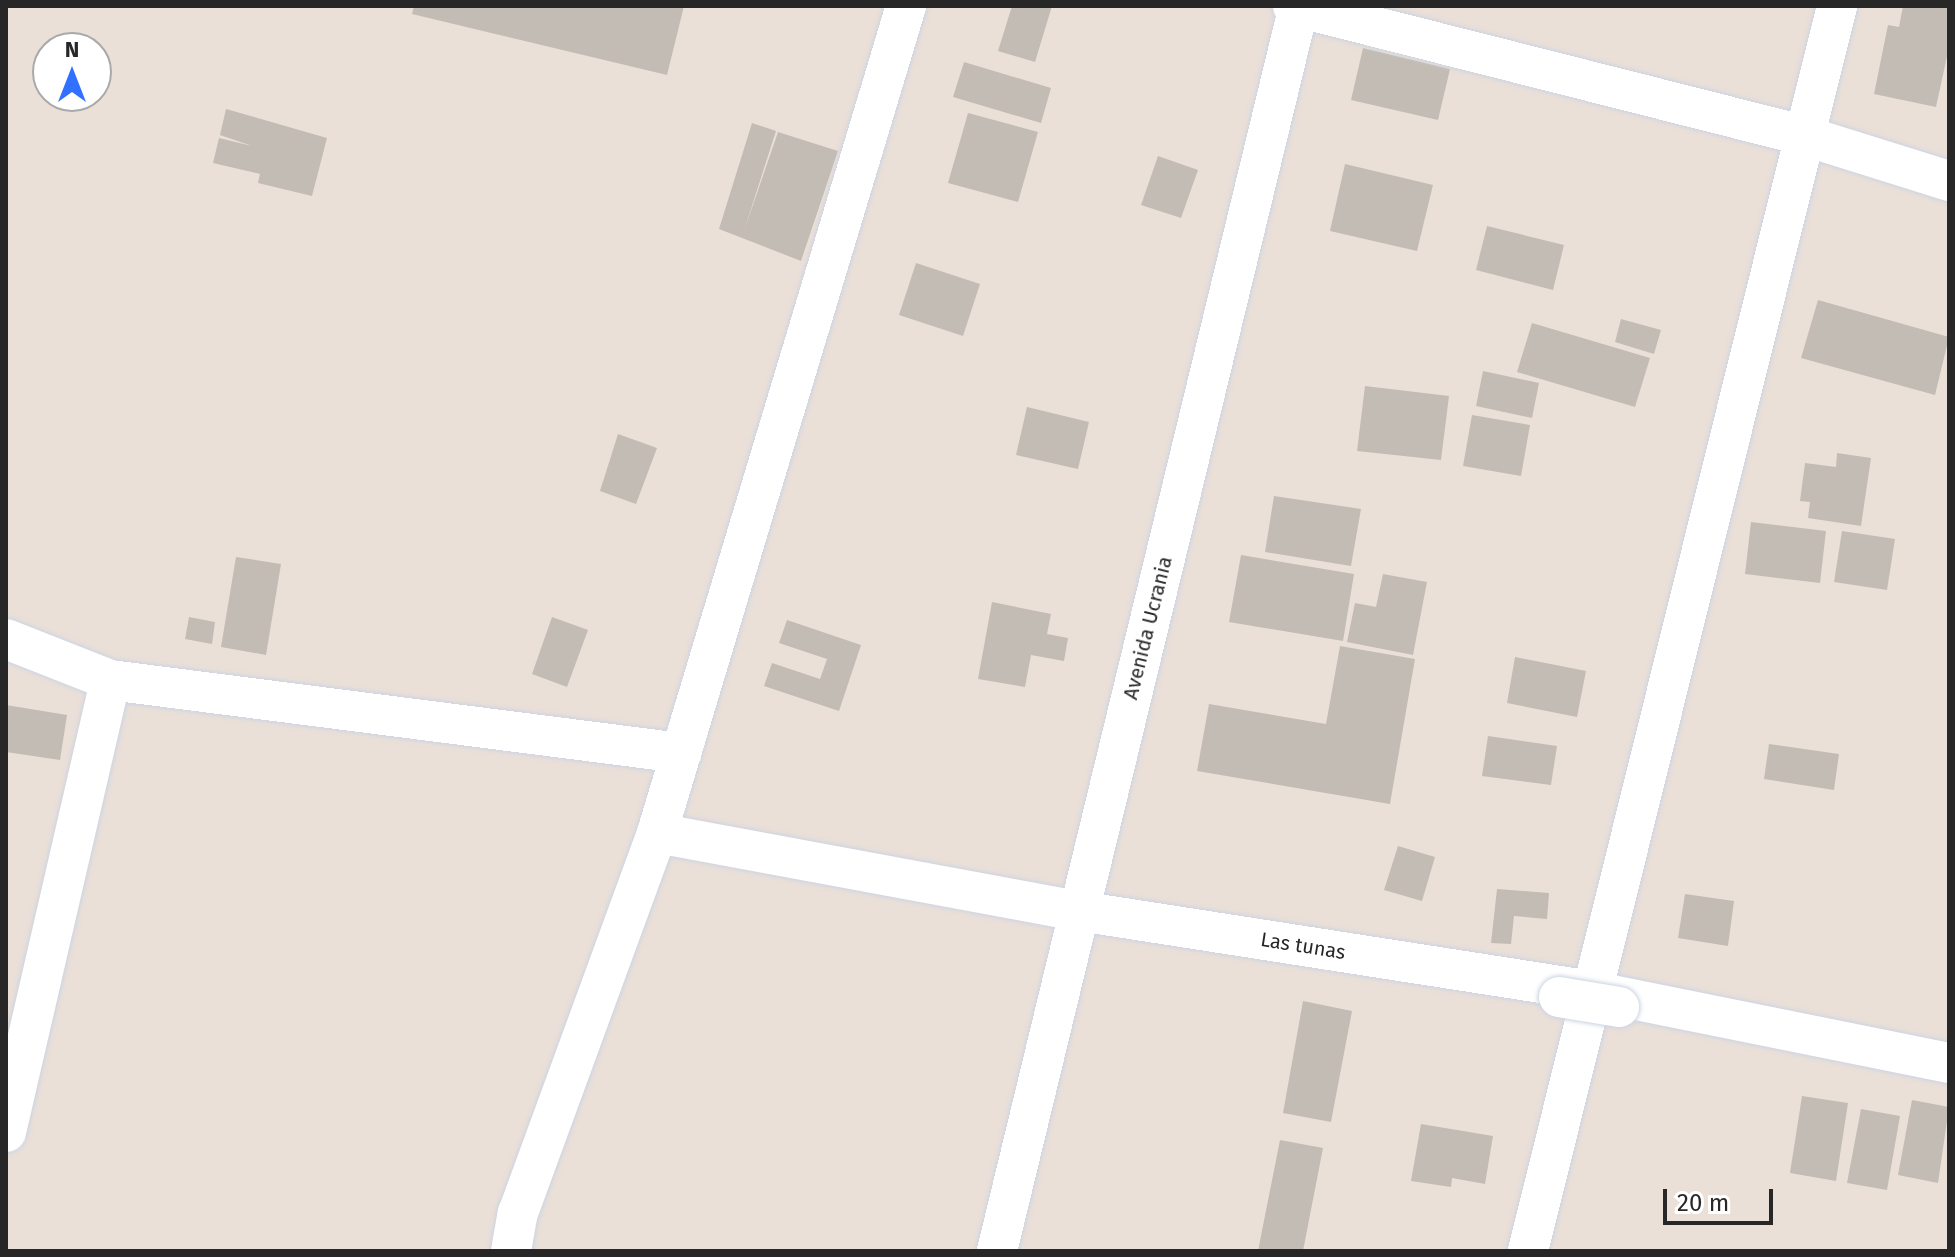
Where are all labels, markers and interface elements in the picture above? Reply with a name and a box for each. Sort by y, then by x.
north arrow [32,32,112,112]
text: N [65,36,79,63]
street label: Avenida Ucrania [1119,554,1177,702]
street label: Las tunas [1259,927,1347,965]
scale bar [1667,1173,1777,1223]
text: 20 m [1677,1189,1729,1217]

